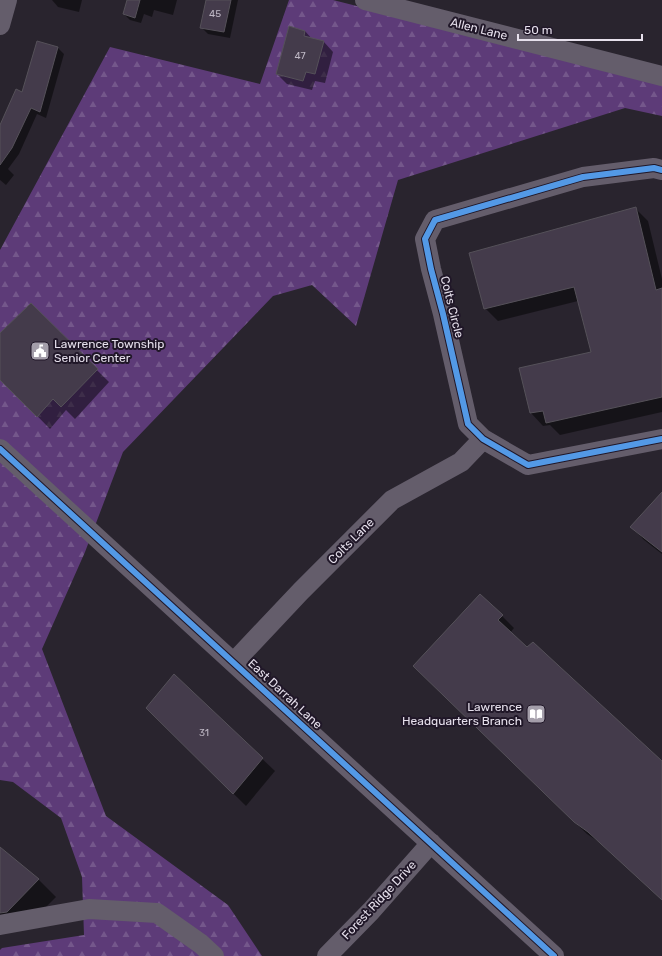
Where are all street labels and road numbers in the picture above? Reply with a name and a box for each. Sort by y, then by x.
street label: Allen Lane [449,15,509,43]
street label: Colts Circle [438,275,466,340]
street label: Colts Lane [325,515,377,567]
street label: East Darrah Lane [245,656,325,732]
street label: Forest Ridge Drive [339,858,419,942]

